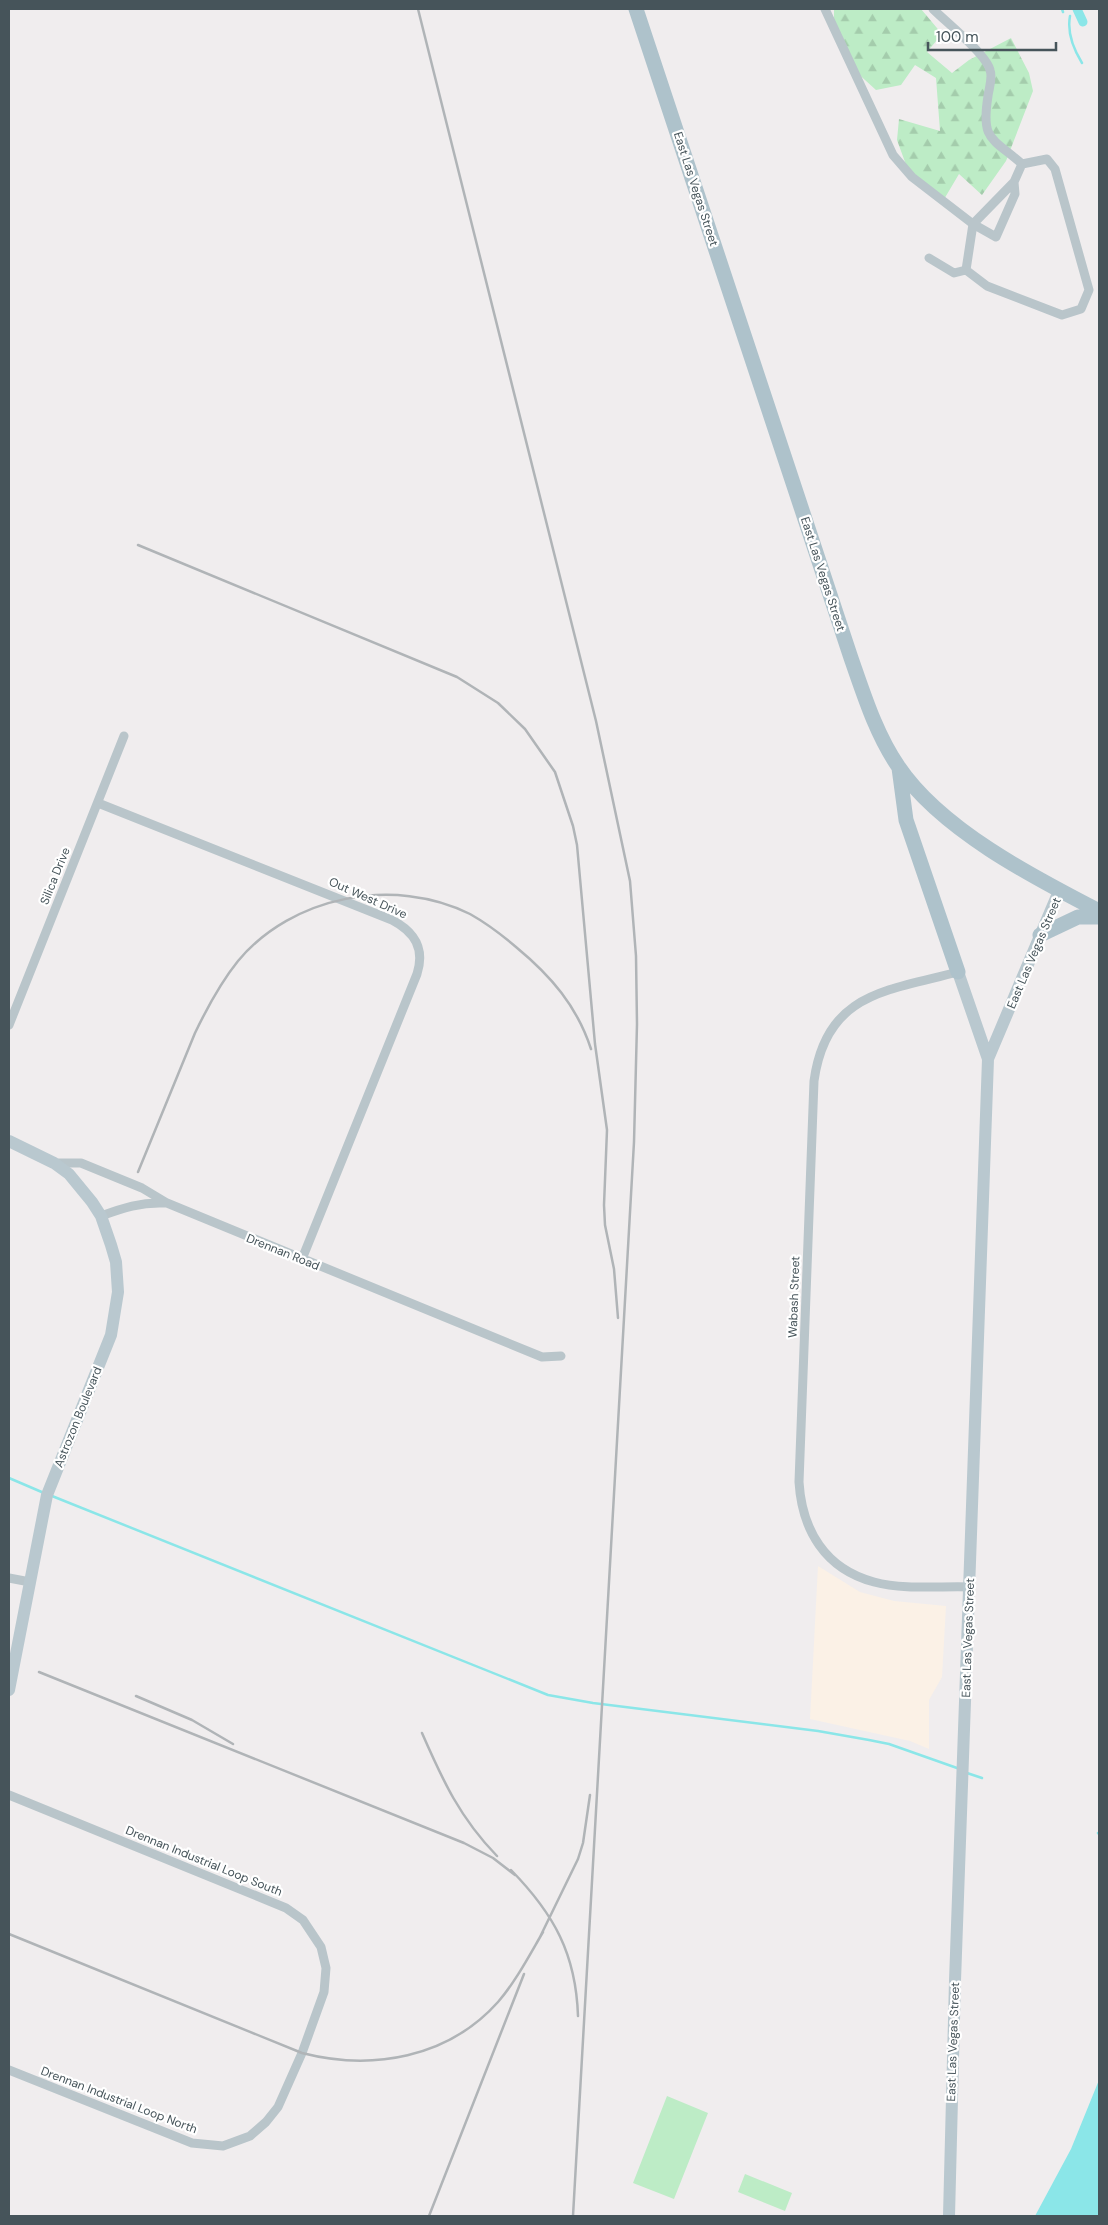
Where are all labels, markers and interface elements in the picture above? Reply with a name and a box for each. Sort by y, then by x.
scale bar [928,20,1056,52]
text: 100 m [936,27,979,47]
street label: East Las Vegas Street [670,130,722,249]
street label: East Las Vegas Street [797,515,849,634]
street label: Silica Drive [36,845,74,907]
street label: Out West Drive [326,874,410,922]
street label: East Las Vegas Street [1003,895,1065,1011]
street label: Drennan Road [244,1230,322,1274]
street label: Wabash Street [785,1256,803,1338]
street label: Astrozon Boulevard [50,1364,106,1470]
street label: East Las Vegas Street [958,1578,978,1698]
street label: Drennan Industrial Loop South [123,1822,285,1900]
street label: East Las Vegas Street [943,1982,963,2102]
street label: Drennan Industrial Loop North [38,2063,200,2137]

